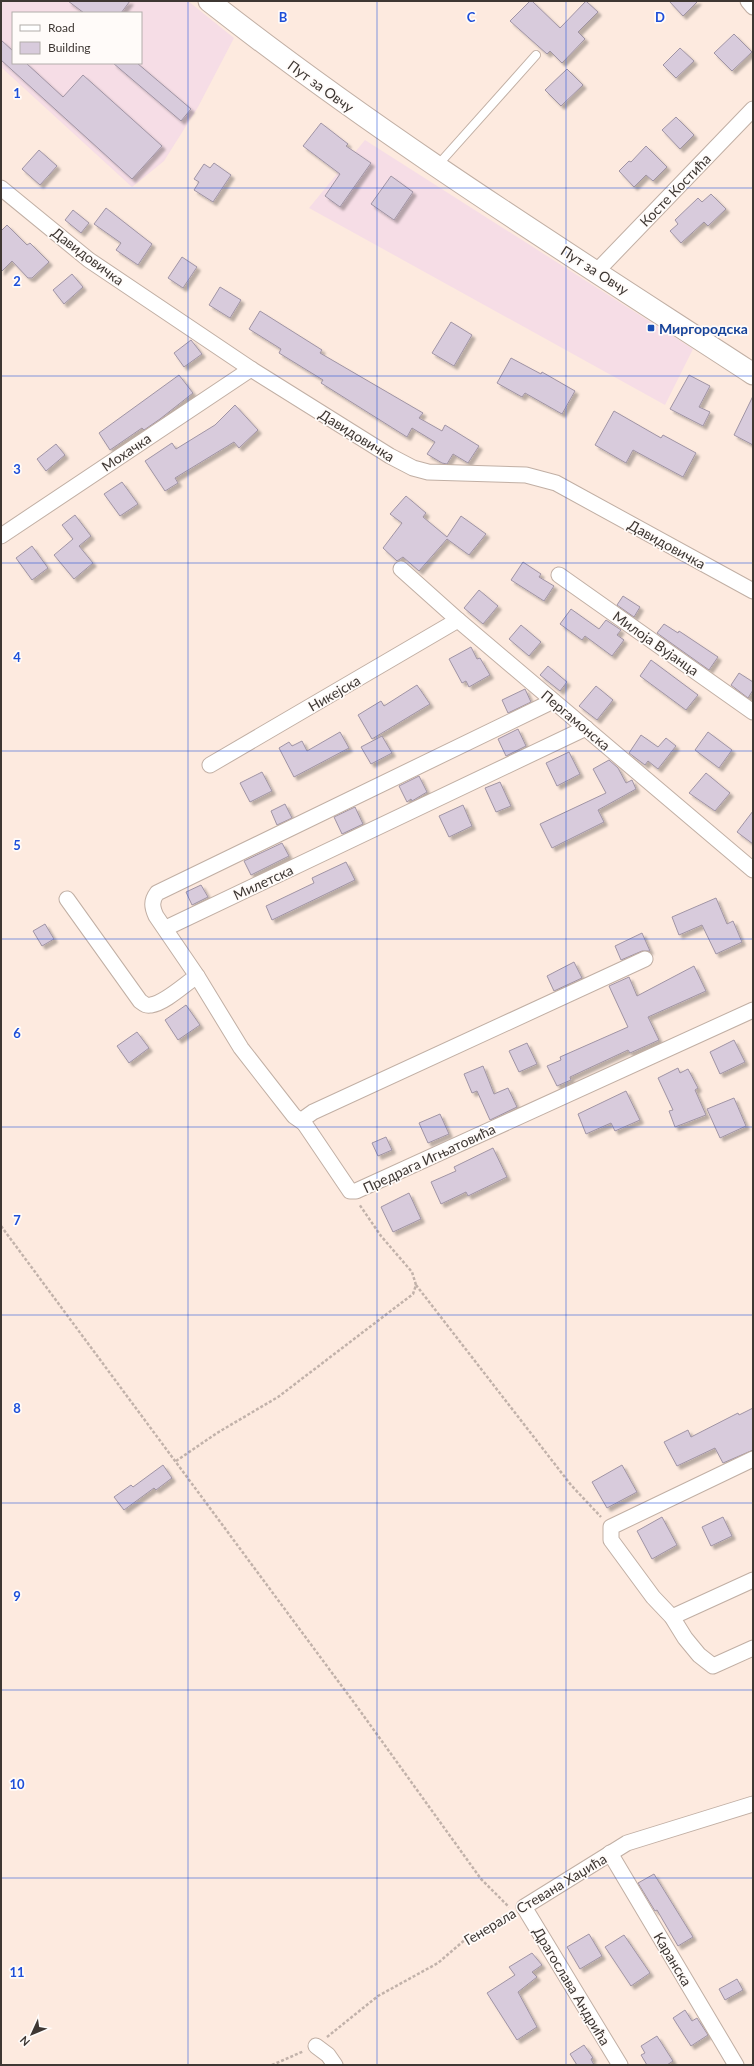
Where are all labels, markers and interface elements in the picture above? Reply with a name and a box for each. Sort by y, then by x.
text: B [279,9,288,25]
text: C [467,9,476,25]
text: D [655,9,665,25]
legend [12,12,142,64]
text: Road [48,20,75,35]
text: Building [48,40,91,55]
street label: Пут за Овчу [285,56,358,116]
text: 1 [13,85,21,101]
street label: Косте Костића [636,150,714,230]
street label: Давидовичка [49,223,127,289]
street label: Пут за Овчу [558,242,633,299]
text: 2 [13,273,21,289]
place label: Миргородска [659,320,748,337]
marker: Миргородска [646,323,656,333]
street label: Давидовичка [316,405,398,465]
street label: Мохачка [98,429,154,475]
text: 3 [13,461,21,477]
street label: Давидовичка [625,516,709,572]
street label: Милоја Вујанца [610,607,702,679]
text: 4 [13,649,21,665]
street label: Никејска [305,671,363,715]
street label: Пергамонска [538,686,614,754]
text: 5 [13,837,21,853]
street label: Милетска [230,861,296,903]
text: 6 [13,1025,21,1041]
street label: Предрага Игњатовића [360,1120,498,1196]
text: 7 [13,1212,21,1228]
text: 8 [13,1400,21,1416]
text: 9 [13,1588,21,1604]
text: 10 [9,1776,25,1792]
street label: Генерала Стевана Хаџића [461,1850,609,1948]
street label: Драгослава Андрића [530,1924,614,2048]
street label: Каранска [650,1929,696,1989]
text: 11 [9,1964,25,1980]
north arrow [12,2014,52,2054]
text: N [17,2034,32,2049]

